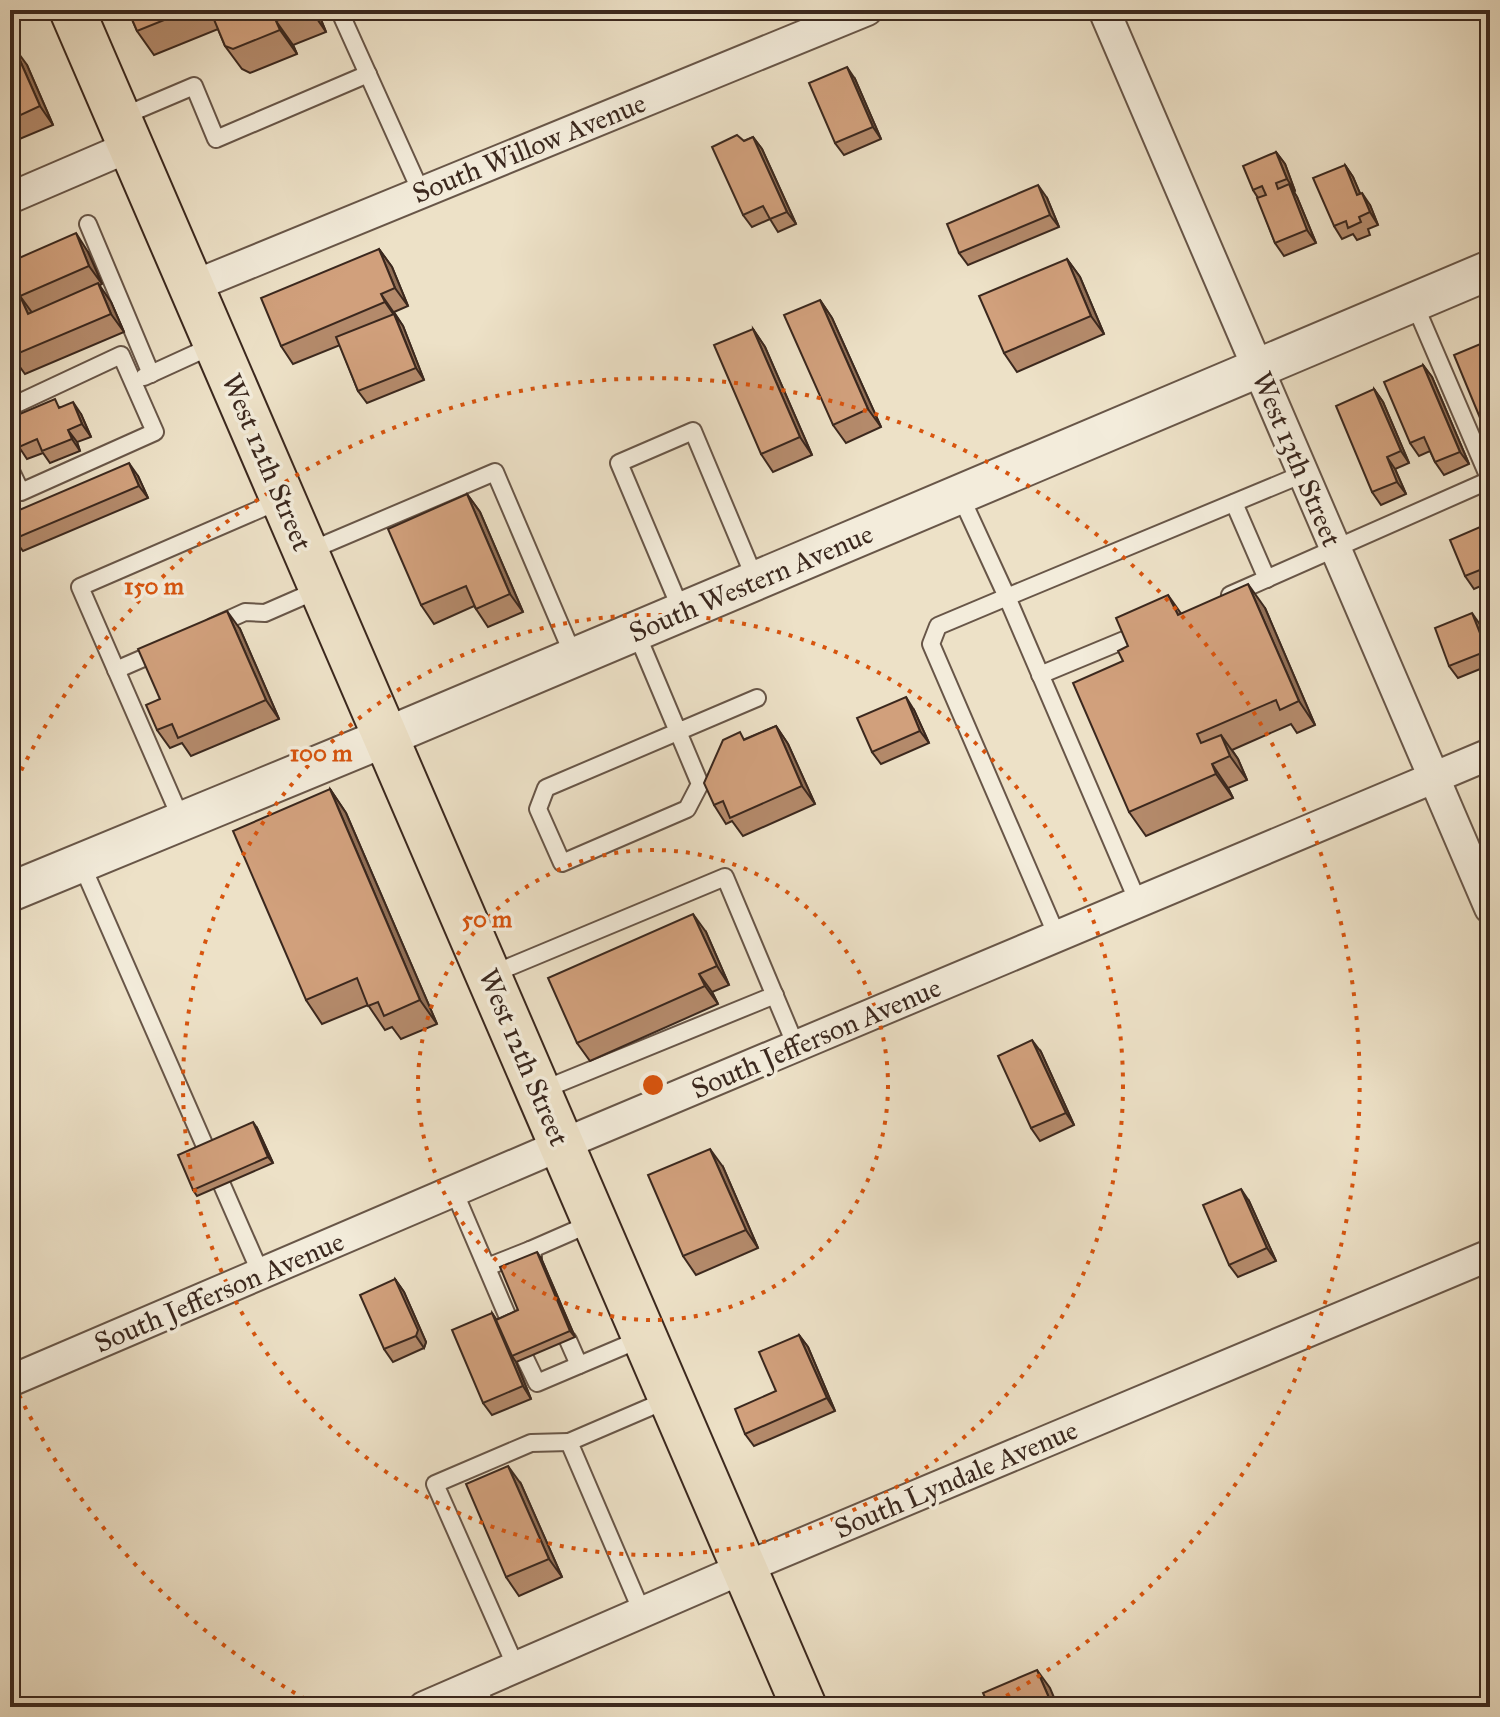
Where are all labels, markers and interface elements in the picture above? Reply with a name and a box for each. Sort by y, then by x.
street label: South Willow Avenue [407,85,651,211]
street label: West 13th Street [1244,366,1350,552]
street label: West 12th Street [214,368,320,556]
street label: South Western Avenue [624,516,878,650]
text: 150 m [124,571,185,601]
text: 100 m [290,738,353,768]
text: 50 m [462,904,513,934]
street label: West 12th Street [471,963,577,1151]
street label: South Jefferson Avenue [686,970,946,1106]
centre of rings [639,1071,667,1099]
street label: South Jefferson Avenue [89,1224,349,1360]
street label: South Lyndale Avenue [829,1412,1083,1546]

